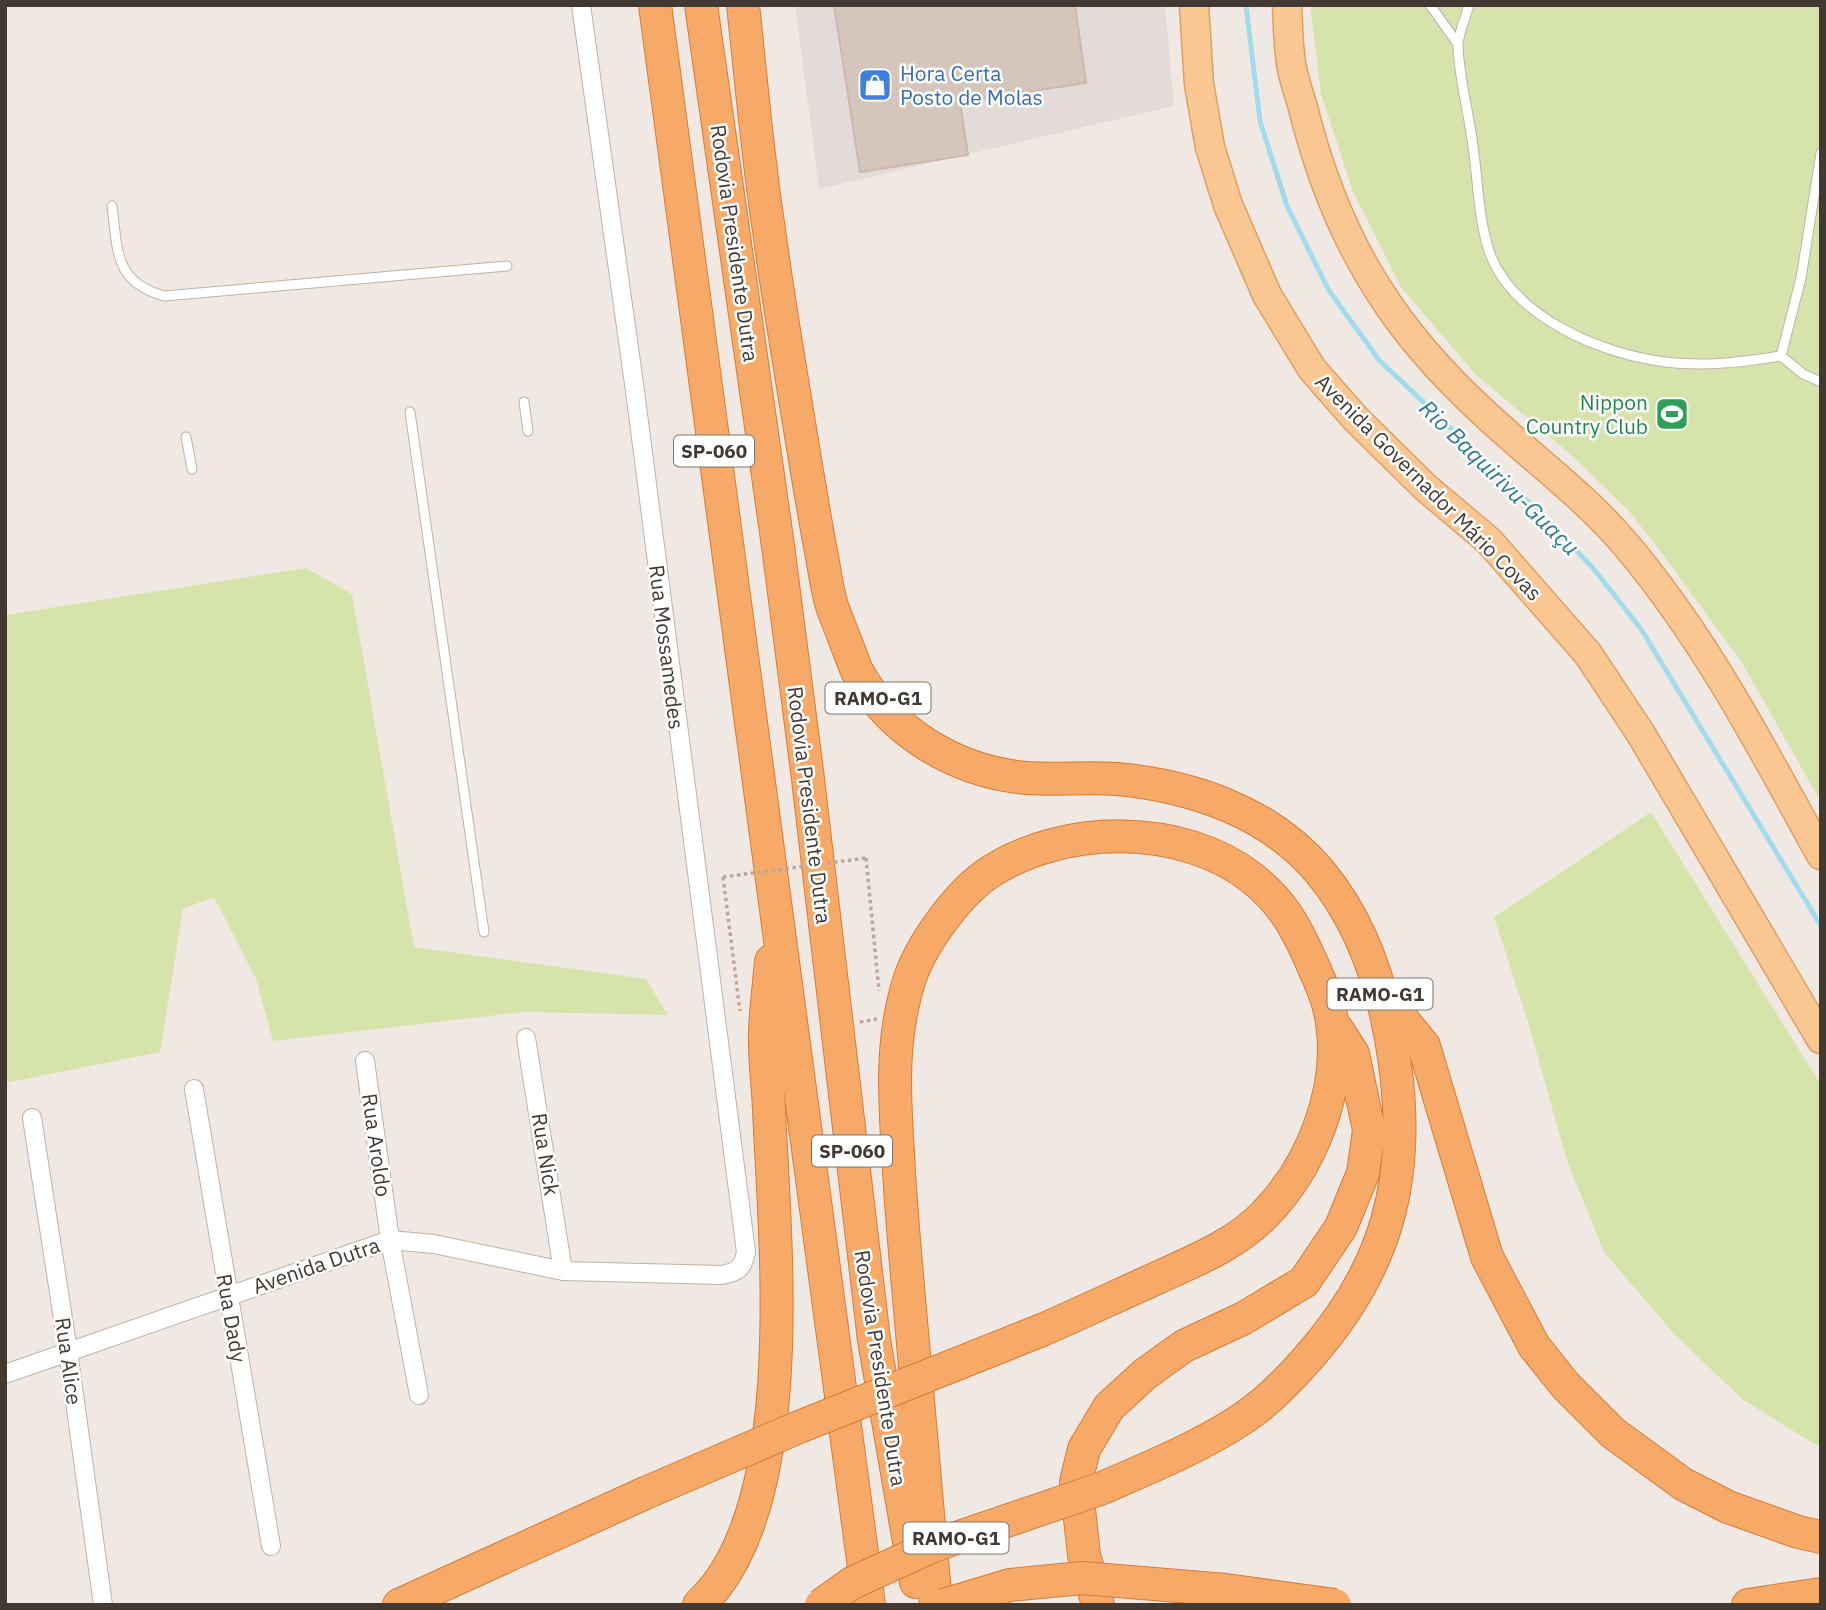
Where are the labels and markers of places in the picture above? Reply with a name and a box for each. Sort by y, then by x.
place label: Hora Certa Posto de Molas [900,59,1043,111]
shop icon: Hora Certa Posto de Molas [856,66,894,104]
place label: Nippon Country Club [1526,388,1648,440]
sports icon: Nippon Country Club [1653,395,1691,433]

